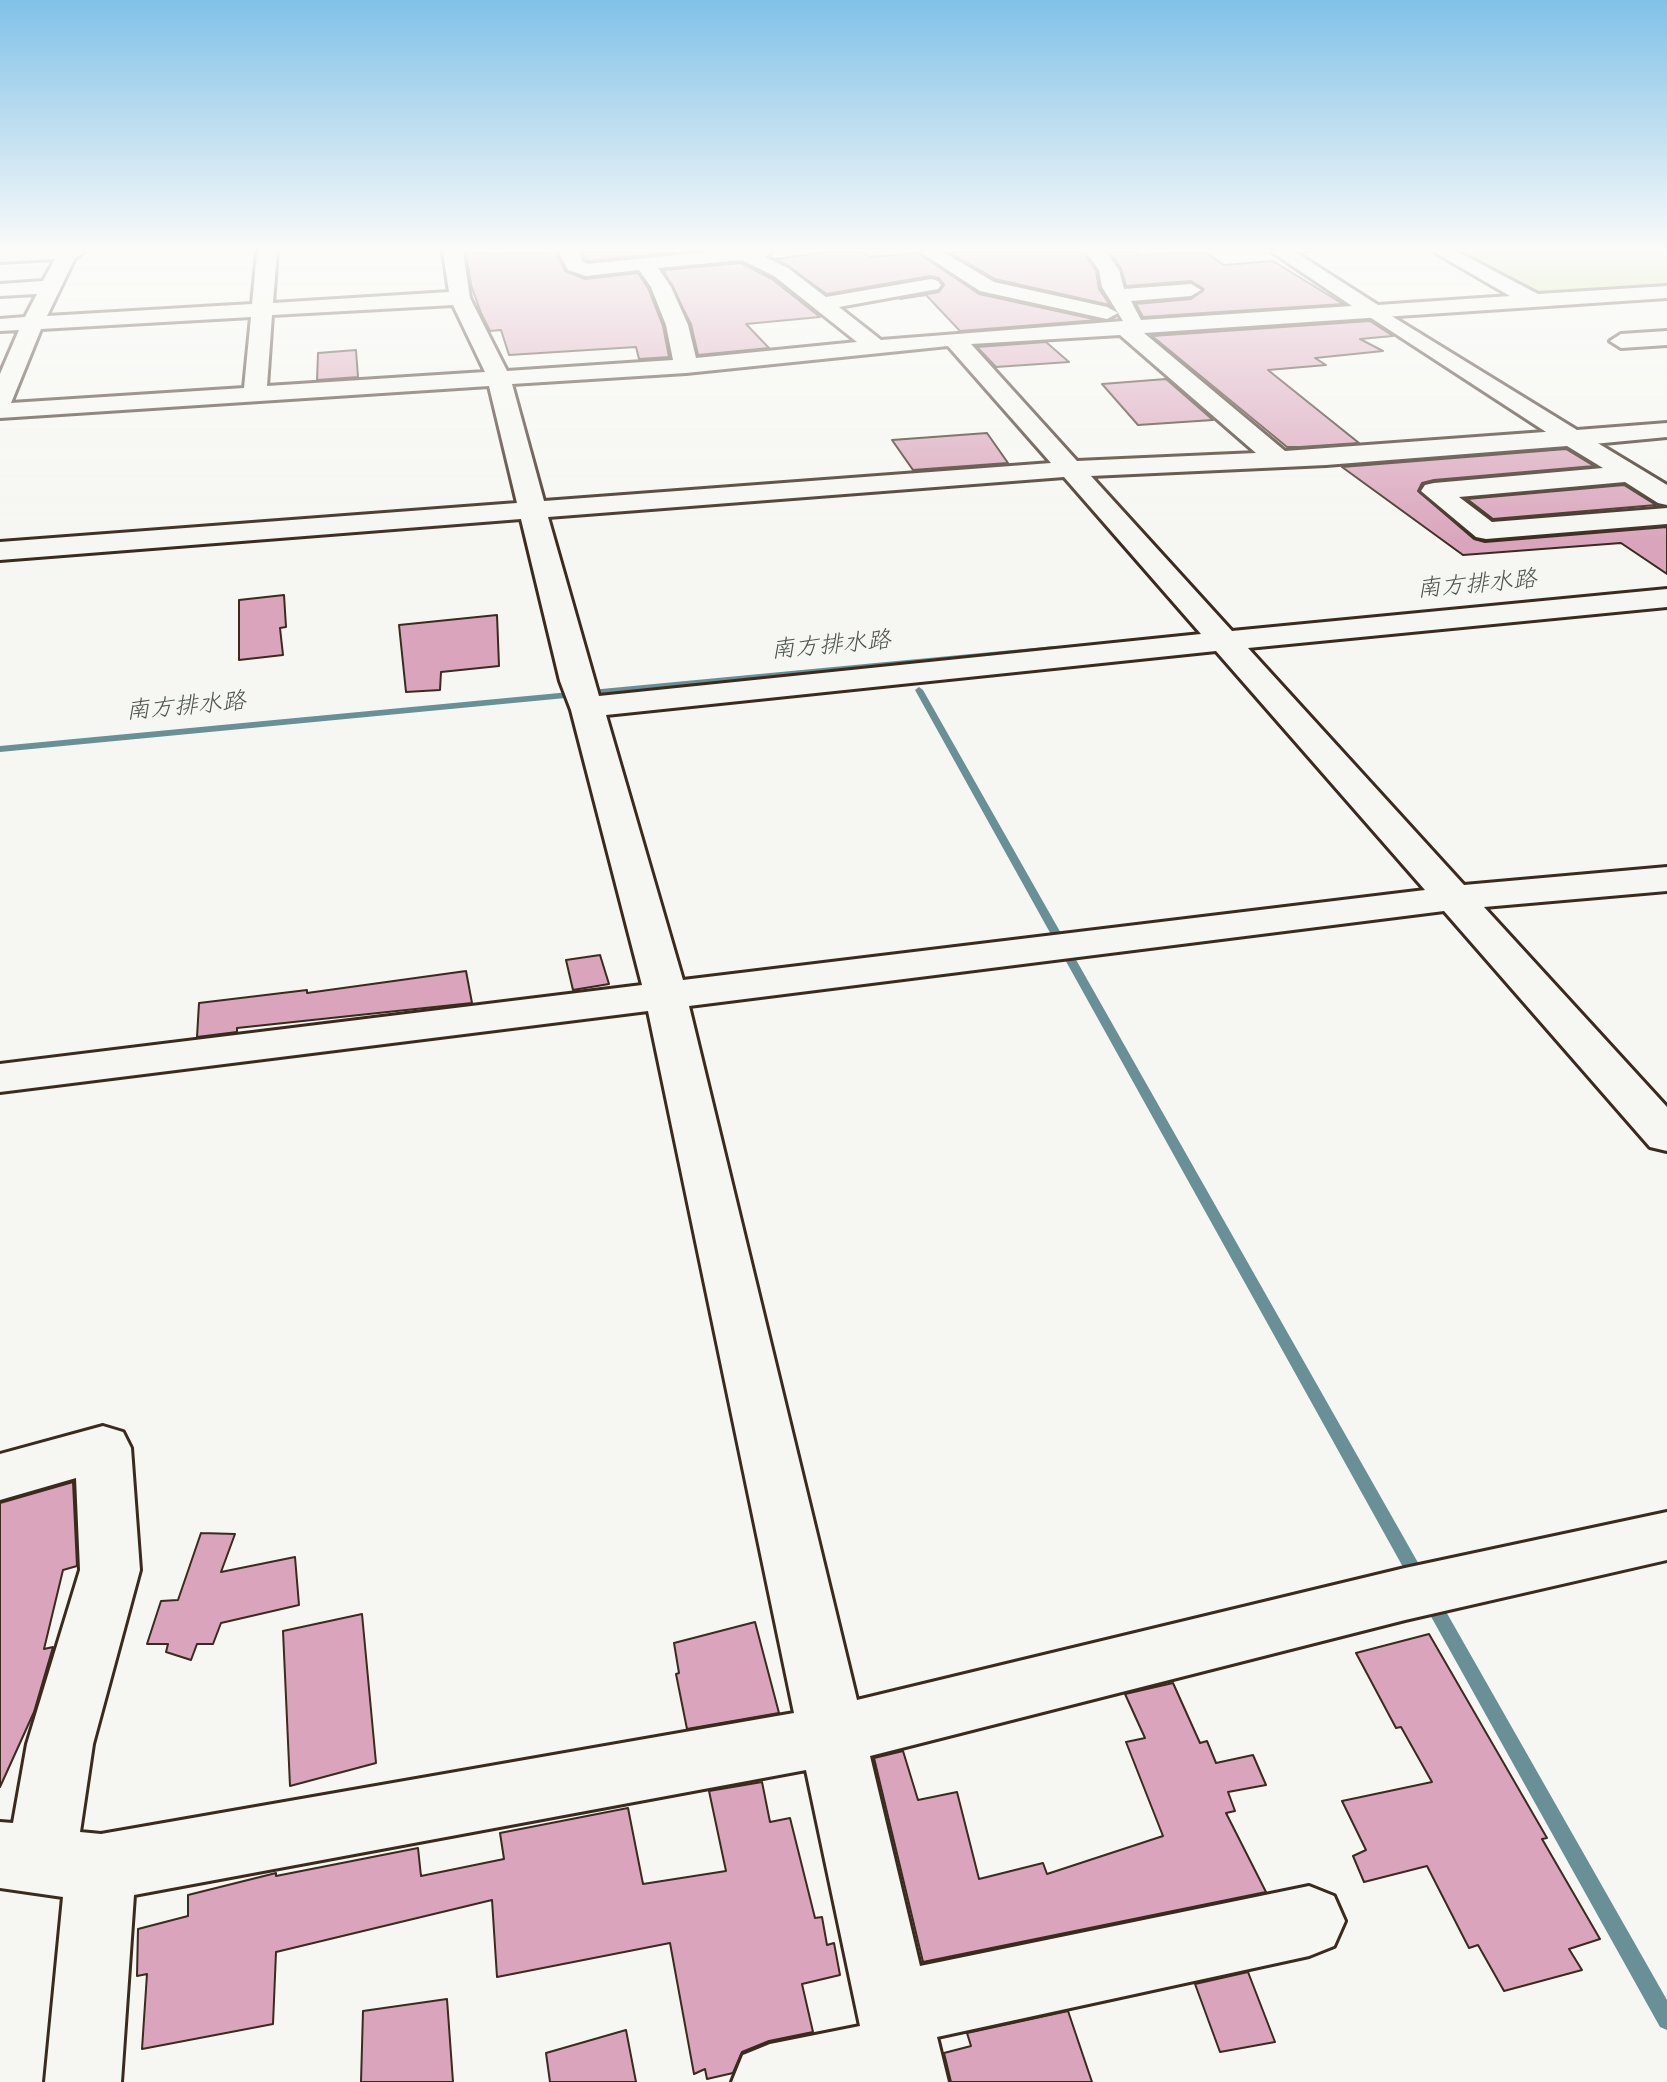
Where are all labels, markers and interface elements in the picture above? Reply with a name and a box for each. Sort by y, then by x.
water label: 南方排水路 [1416,567,1538,607]
water label: 南方排水路 [770,628,892,668]
water label: 南方排水路 [125,689,247,729]

